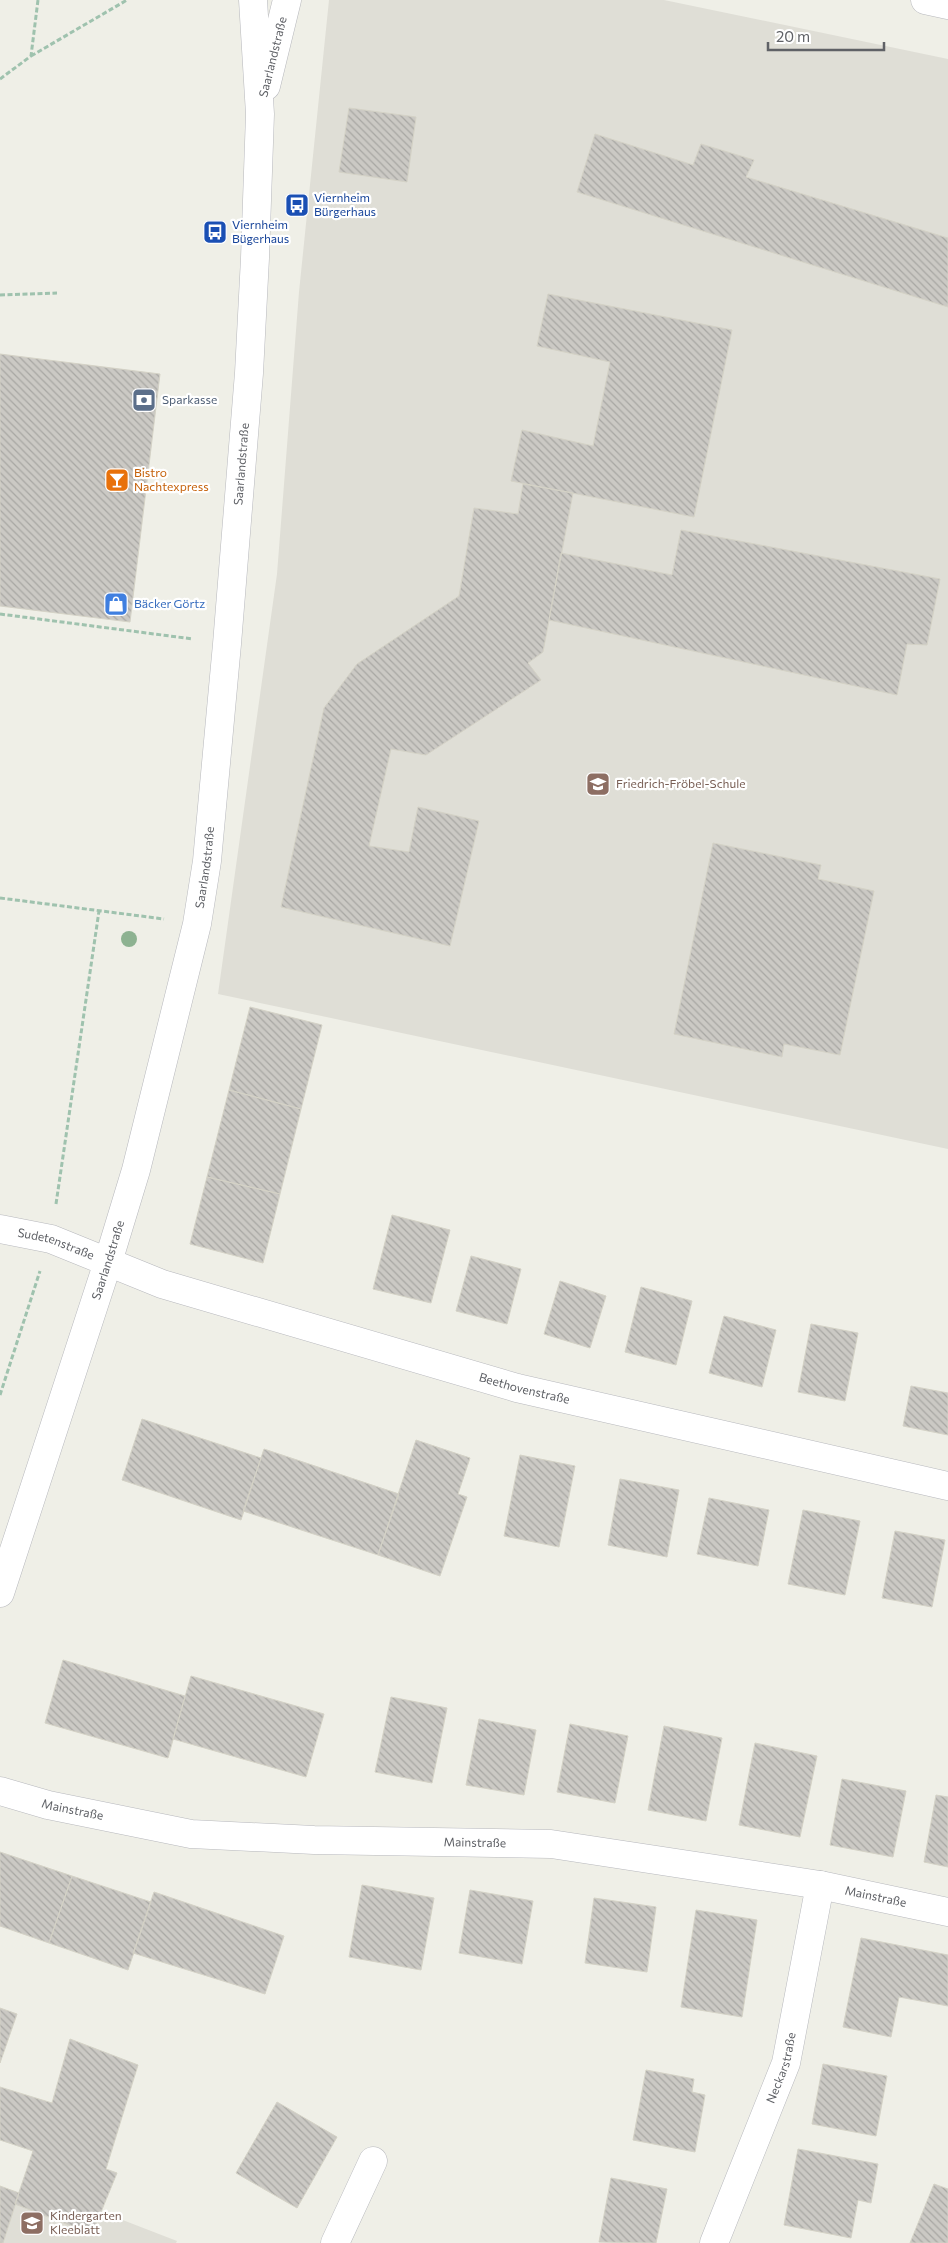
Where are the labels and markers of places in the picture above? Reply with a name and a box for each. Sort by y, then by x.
place label: Viernheim Bürgerhaus [314,190,376,218]
bus stop icon: Viernheim Bürgerhaus [284,192,310,218]
place label: Viernheim Bügerhaus [232,217,289,245]
bus stop icon: Viernheim Bügerhaus [202,219,228,245]
bank icon: Sparkasse [131,387,157,413]
place label: Sparkasse [162,392,217,406]
place label: Bistro Nachtexpress [134,465,209,493]
bar icon: Bistro Nachtexpress [104,467,130,493]
shop icon: Bäcker Görtz [103,591,129,617]
place label: Bäcker Görtz [134,596,205,610]
school or university icon: Friedrich-Fröbel-Schule [585,771,611,797]
place label: Friedrich-Fröbel-Schule [616,776,746,790]
place label: Kindergarten Kleeblatt [50,2208,122,2236]
school or university icon: Kindergarten Kleeblatt [19,2210,45,2236]

